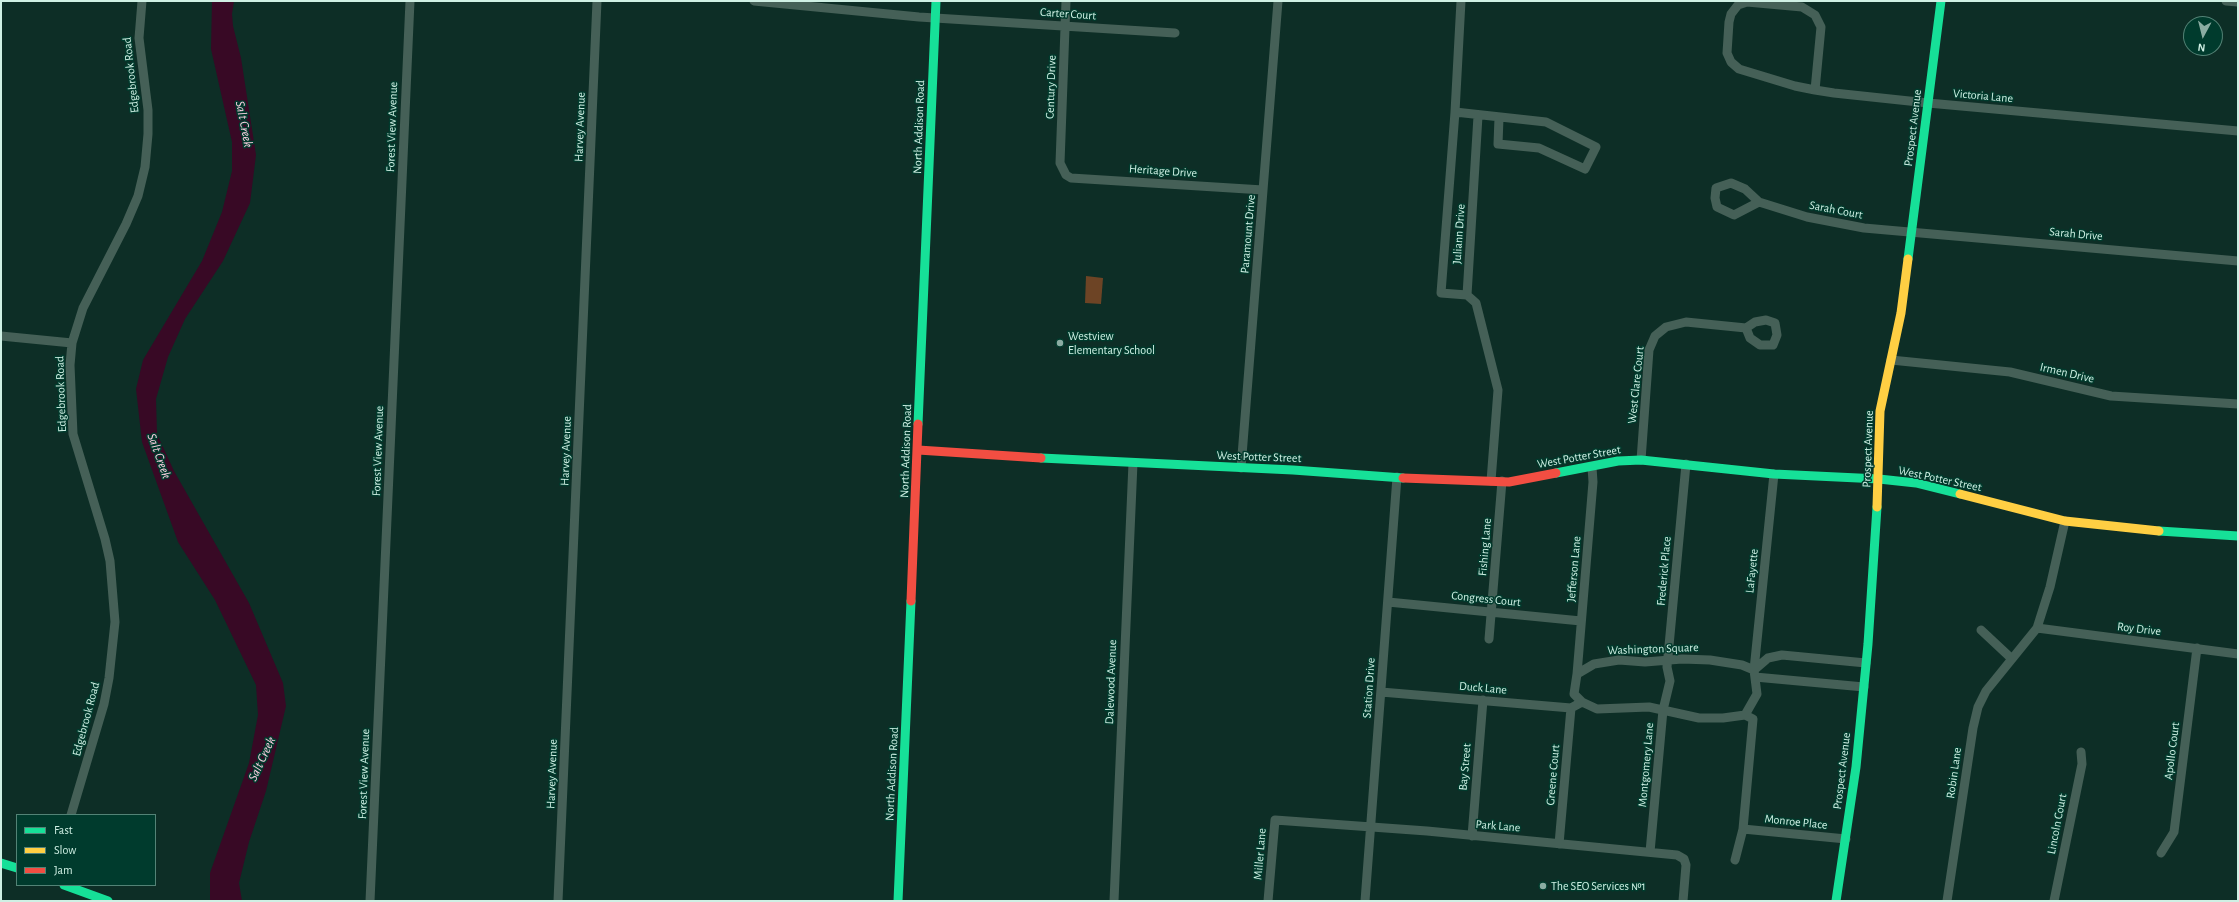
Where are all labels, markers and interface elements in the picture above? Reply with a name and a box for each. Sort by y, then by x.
street label: Carter Court [1039,5,1097,23]
north arrow [2183,16,2223,56]
street label: Edgebrook Road [120,36,142,114]
text: N [2197,41,2206,53]
street label: Century Drive [1043,55,1059,119]
street label: North Addison Road [910,80,928,174]
street label: Forest View Avenue [383,82,401,172]
street label: Victoria Lane [1952,86,2014,106]
street label: Prospect Avenue [1901,89,1925,167]
street label: Harvey Avenue [572,92,588,162]
water label: Salt Creek [232,99,256,149]
street label: Heritage Drive [1129,161,1197,181]
street label: Paramount Drive [1237,194,1259,274]
street label: Sarah Court [1808,198,1864,222]
street label: Juliann Drive [1450,203,1468,265]
street label: Sarah Drive [2049,225,2103,243]
place label: Westview Elementary School [1068,329,1155,357]
marker: Westview Elementary School [1055,338,1065,348]
street label: West Clare Court [1625,346,1647,424]
street label: Edgebrook Road [52,356,70,432]
street label: Irmen Drive [2038,360,2096,386]
street label: North Addison Road [897,404,915,498]
street label: Forest View Avenue [369,406,387,496]
street label: Prospect Avenue [1859,410,1877,488]
street label: Harvey Avenue [558,416,574,486]
water label: Salt Creek [144,431,174,481]
street label: West Potter Street [1536,443,1622,471]
street label: West Potter Street [1216,448,1302,466]
street label: West Potter Street [1897,463,1983,495]
street label: Fishing Lane [1475,518,1495,576]
street label: Jefferson Lane [1564,536,1584,602]
street label: Frederick Place [1654,536,1674,606]
street label: LaFayette [1743,548,1761,594]
street label: Congress Court [1451,588,1521,610]
street label: Roy Drive [2116,619,2162,639]
street label: Dalewood Avenue [1102,639,1120,725]
street label: Washington Square [1607,640,1699,658]
street label: Station Drive [1360,657,1378,719]
street label: Duck Lane [1458,679,1508,697]
street label: Edgebrook Road [69,680,103,758]
street label: Apollo Court [2161,721,2183,781]
street label: Montgomery Lane [1635,722,1657,808]
street label: North Addison Road [882,727,902,821]
street label: Forest View Avenue [355,729,373,819]
street label: Prospect Avenue [1830,732,1854,810]
water label: Salt Creek [245,734,279,784]
street label: Harvey Avenue [544,739,560,809]
street label: Bay Street [1456,743,1474,791]
street label: Greene Court [1543,744,1563,806]
street label: Robin Lane [1943,746,1965,800]
street label: Lincoln Court [2044,793,2070,855]
street label: Monroe Place [1764,812,1828,832]
legend [16,814,156,886]
street label: Park Lane [1475,817,1521,835]
text: Fast [54,824,73,836]
street label: Miller Lane [1251,828,1269,880]
text: Slow [54,844,76,856]
text: Jam [54,864,73,876]
place label: The SEO Services №1 [1551,879,1646,893]
marker: The SEO Services №1 [1538,881,1548,891]

